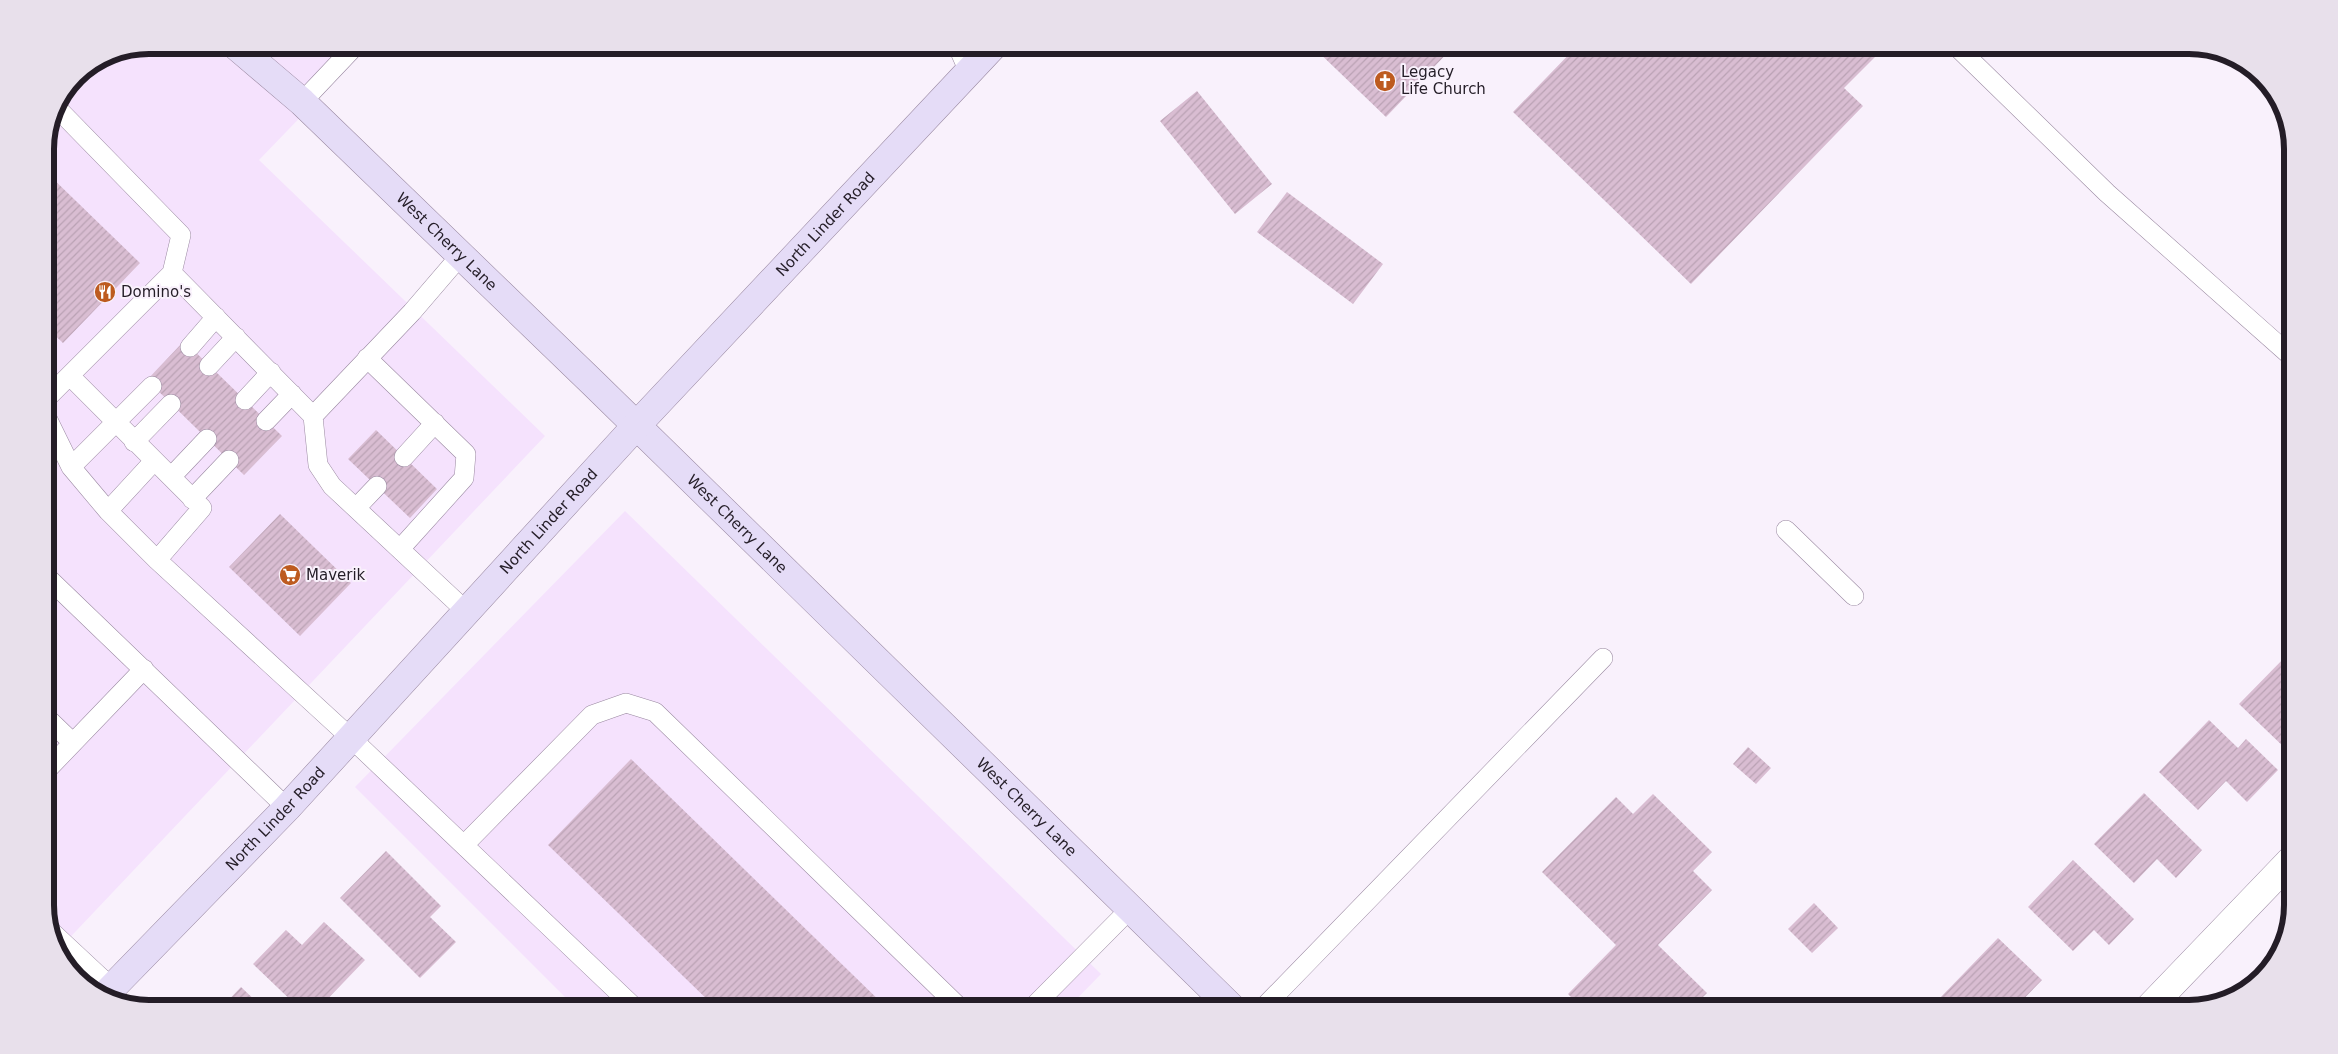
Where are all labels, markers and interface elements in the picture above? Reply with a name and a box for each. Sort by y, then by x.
place label: Legacy Life Church [1401,63,1486,98]
church icon: Legacy Life Church [1373,69,1397,93]
street label: North Linder Road [772,168,879,280]
street label: West Cherry Lane [393,189,501,294]
restaurant icon: Domino's [93,280,117,304]
place label: Domino's [121,283,191,301]
street label: North Linder Road [496,465,601,578]
street label: West Cherry Lane [683,471,791,577]
supermarket icon: Maverik [278,563,302,587]
place label: Maverik [306,566,366,584]
street label: West Cherry Lane [973,754,1080,860]
street label: North Linder Road [222,763,329,874]

